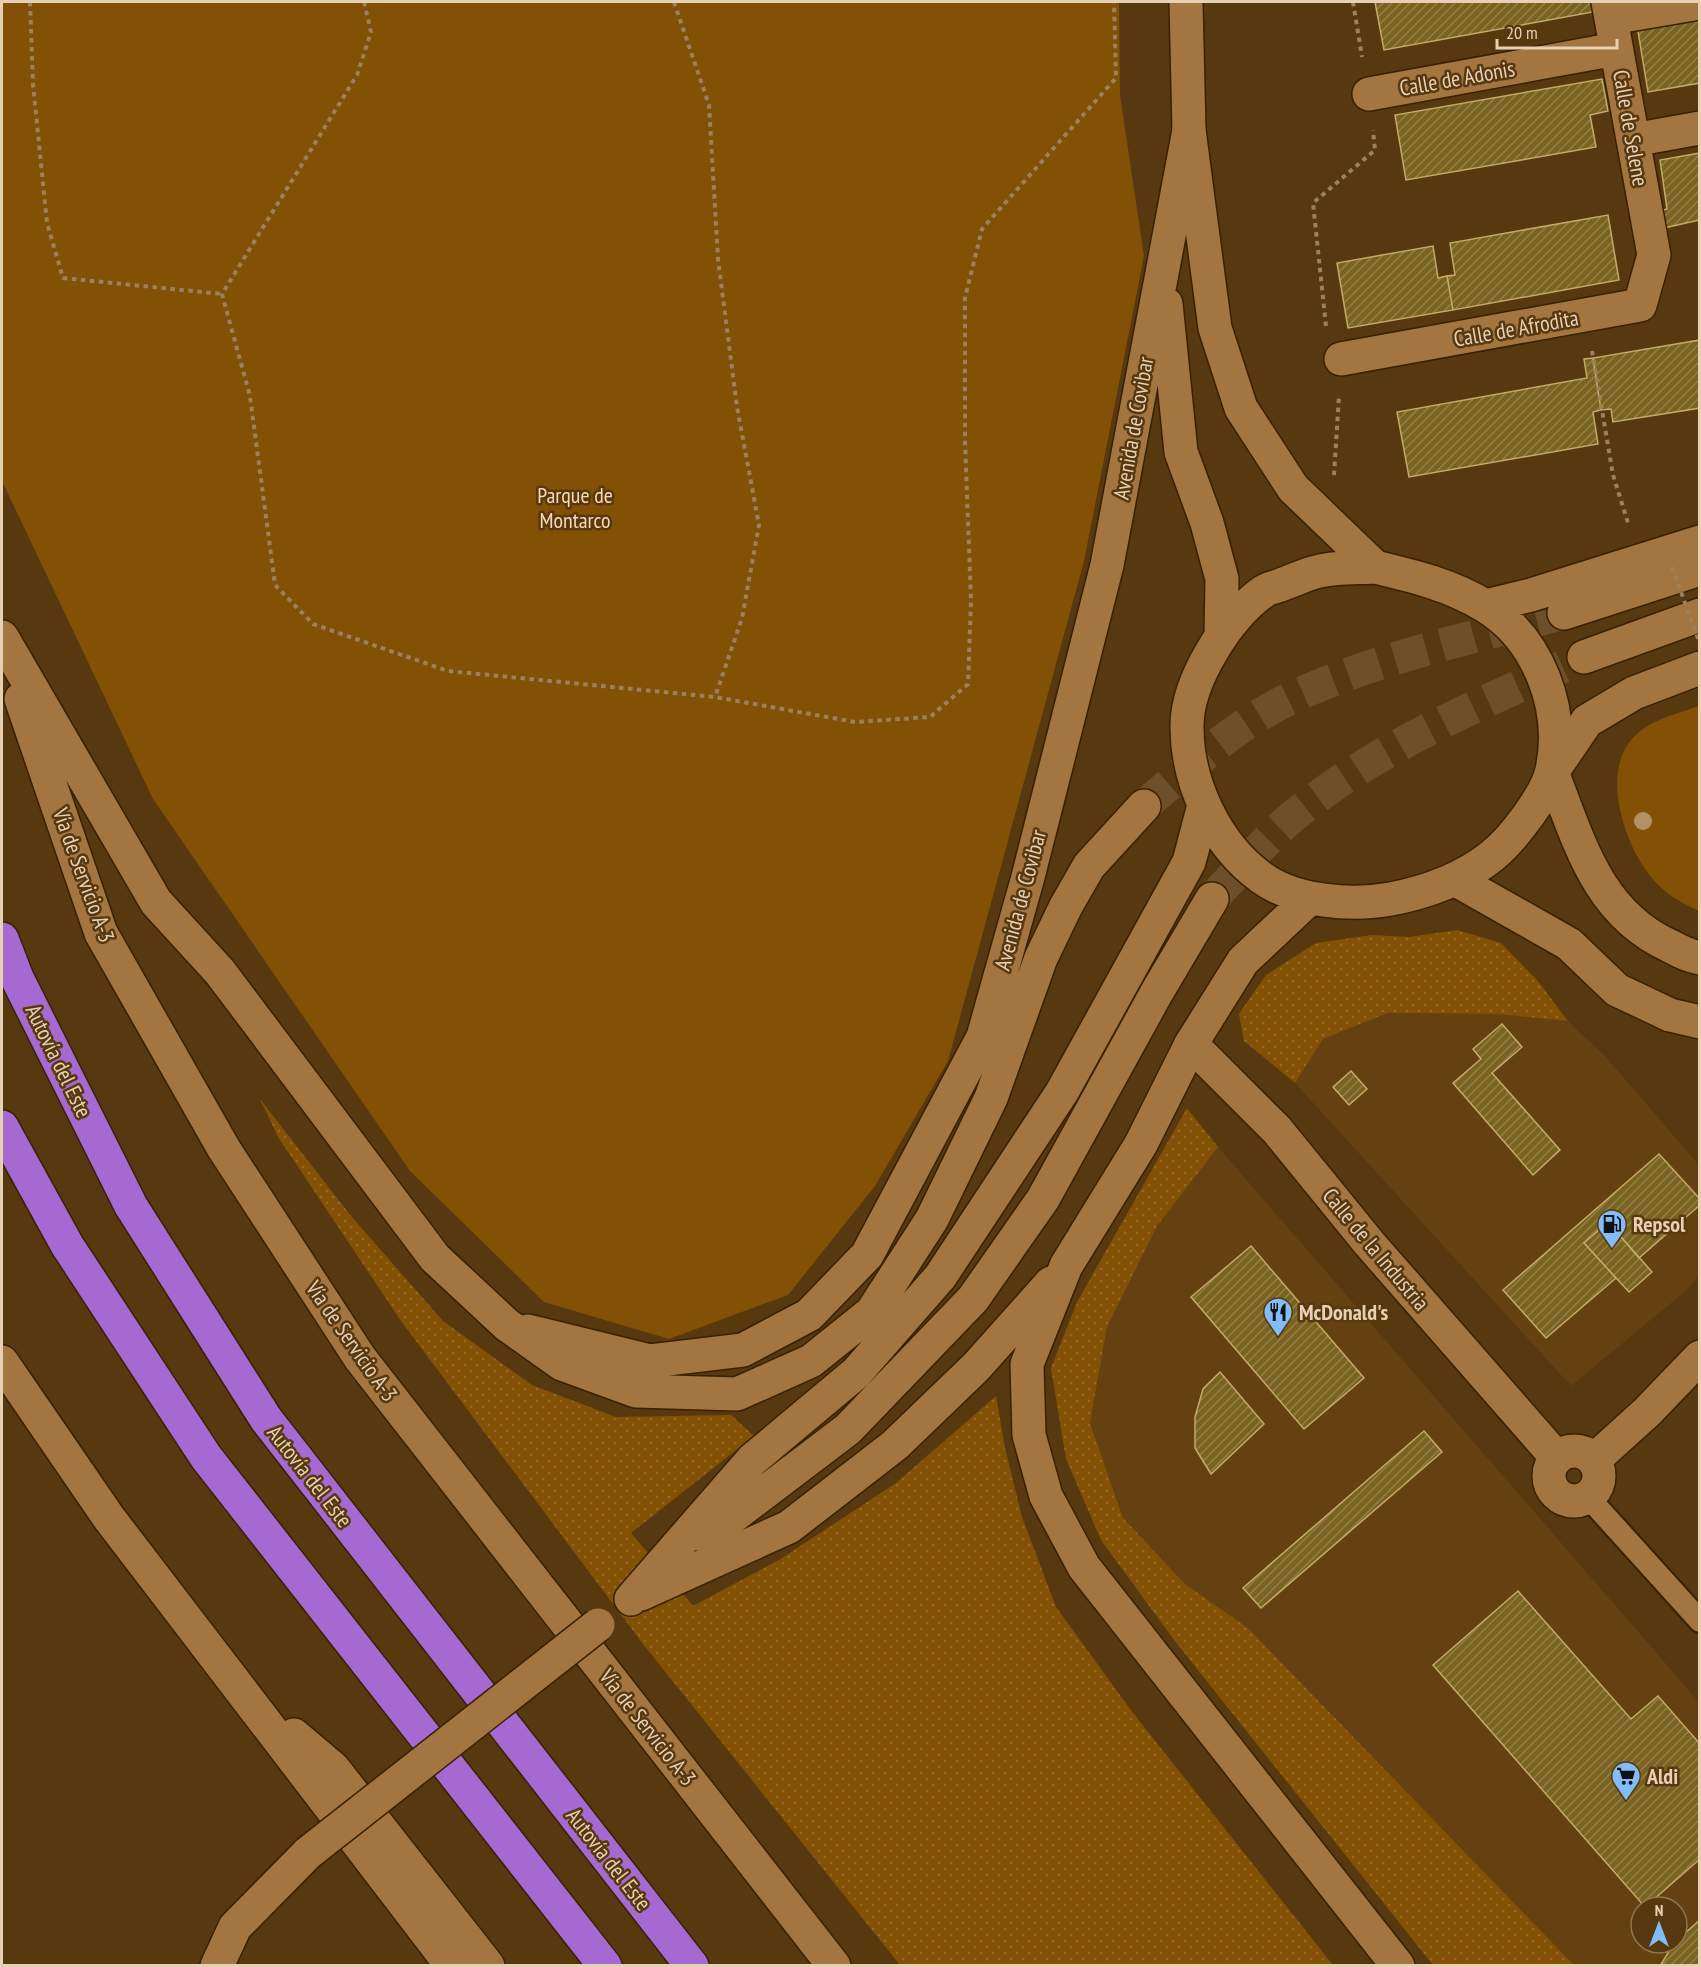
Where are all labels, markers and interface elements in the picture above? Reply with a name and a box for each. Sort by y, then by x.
scale bar [1497,12,1617,50]
text: 20 m [1506,21,1538,44]
street label: Calle de Adonis [1397,54,1517,102]
street label: Calle de Selene [1607,68,1655,188]
street label: Calle de Afrodita [1452,303,1580,353]
street label: Avenida de Covibar [1107,354,1159,502]
park label: Parque de Montarco [537,481,613,534]
street label: Vía de Servicio A-3 [46,803,121,946]
street label: Avenida de Covibar [988,827,1052,973]
street label: Autovía del Este [20,1000,98,1122]
street label: Calle de la Industria [1317,1182,1435,1316]
fuel station icon: Repsol [1596,1208,1628,1250]
place label: Repsol [1633,1210,1686,1238]
street label: Vía de Servicio A-3 [300,1274,404,1407]
restaurant icon: McDonald's [1262,1296,1294,1338]
place label: McDonald's [1299,1298,1388,1326]
street label: Autovía del Este [261,1419,359,1533]
street label: Vía de Servicio A-3 [593,1662,702,1791]
supermarket icon: Aldi [1610,1760,1642,1802]
place label: Aldi [1646,1762,1678,1790]
street label: Autovía del Este [560,1802,658,1916]
north arrow [1629,1895,1689,1955]
text: N [1655,1900,1663,1920]

